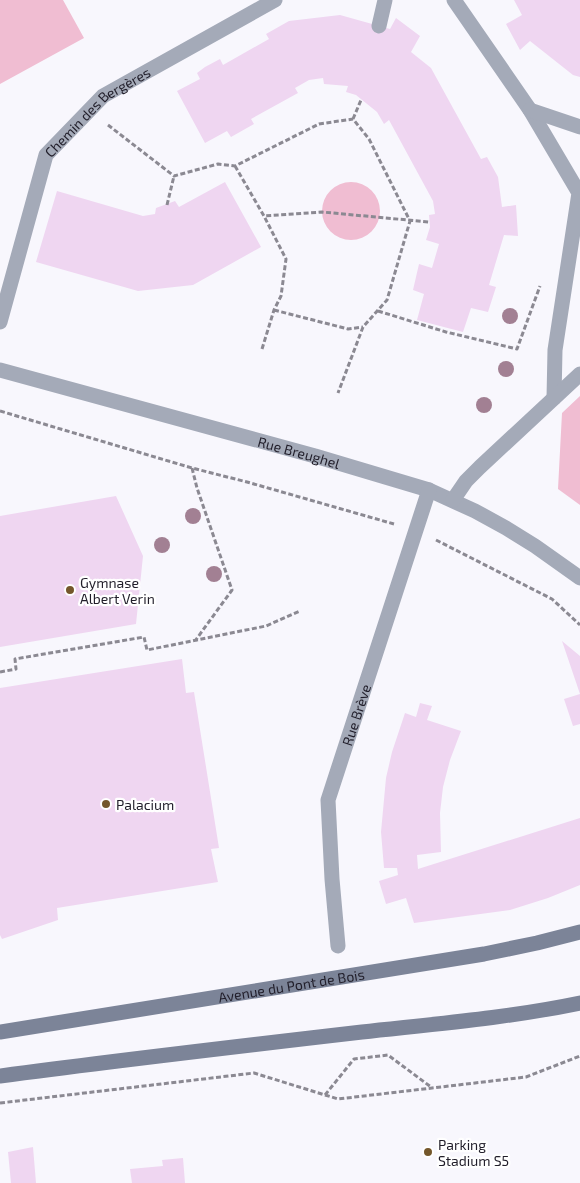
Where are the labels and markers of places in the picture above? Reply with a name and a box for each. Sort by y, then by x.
place label: Gymnase Albert Verin [80,574,155,607]
marker: Gymnase Albert Verin [64,584,76,596]
place label: Palacium [116,796,174,813]
marker: Palacium [100,798,112,810]
place label: Parking Stadium S5 [438,1136,509,1169]
marker: Parking Stadium S5 [422,1146,434,1158]

